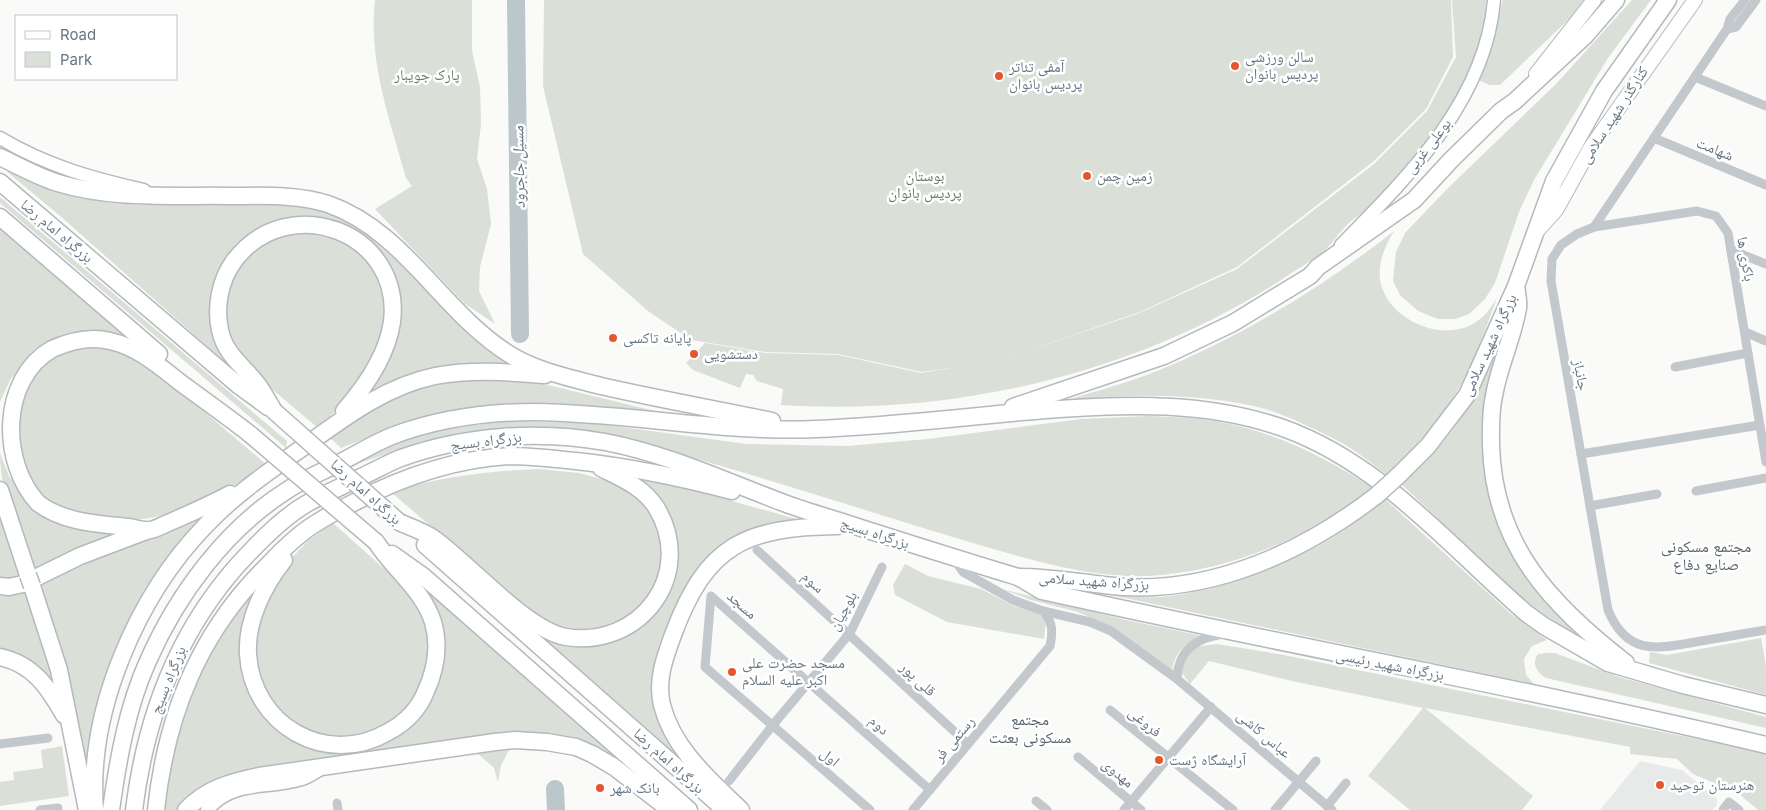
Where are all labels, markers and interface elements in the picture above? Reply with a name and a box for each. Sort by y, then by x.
legend [15,15,178,80]
text: Road [60,25,96,44]
place label: سالن ورزشی پردیس بانوان [1245,47,1318,84]
text: Park [60,50,93,69]
place label: آمفی تئاتر پردیس بانوان [1008,57,1082,94]
marker: سالن ورزشی پردیس بانوان [1229,60,1241,72]
street label: کنارگذر شهید سلامی [1575,63,1653,167]
park label: پارک جویبار [393,65,460,84]
marker: آمفی تئاتر پردیس بانوان [993,70,1005,82]
street label: بوعلی غربی [1400,114,1456,178]
water label: مسیل جاجرود [507,125,530,208]
street label: شهامت [1694,133,1737,165]
park label: بوستان پردیس بانوان [888,166,962,203]
place label: زمین چمن [1097,166,1153,186]
marker: زمین چمن [1081,170,1093,182]
street label: بزرگراه امام رضا [16,195,98,267]
street label: باکری ها [1732,235,1760,283]
street label: بزرگراه شهید سلامی [1457,291,1521,399]
place label: پایانه تاکسی [623,328,691,348]
marker: پایانه تاکسی [607,332,619,344]
place label: دستشویی [704,344,758,364]
marker: دستشویی [688,348,700,360]
street label: جانباز [1569,357,1594,392]
street label: بزرگراه بسیج [449,427,523,455]
street label: بزرگراه امام رضا [326,455,406,529]
street label: بزرگراه بسیج [838,512,912,554]
district label: مجتمع مسکونی صنایع دفاع [1661,536,1751,575]
street label: سوم [797,566,829,598]
street label: بزرگراه شهید سلامی [1038,567,1150,595]
street label: مسجد [723,586,761,623]
street label: بلوچیان [824,588,862,634]
street label: بزرگراه بسیج [145,643,191,717]
street label: بزرگراه شهید رئیسی [1334,645,1446,685]
place label: مسجد حضرت علی اکبر علیه السلام [742,653,845,690]
street label: قلی پور [895,657,940,701]
marker: مسجد حضرت علی اکبر علیه السلام [726,666,738,678]
street label: فروغی [1124,702,1166,742]
street label: عباس کاشی [1233,705,1296,763]
district label: مجتمع مسکونی بعثت [989,709,1071,748]
street label: دوم [865,711,893,739]
street label: رستمی فر [928,712,979,767]
street label: بزرگراه امام رضا [629,724,709,798]
street label: اول [816,743,844,771]
place label: آرایشگاه ژست [1169,750,1247,769]
street label: مهدوی [1098,754,1138,792]
marker: آرایشگاه ژست [1153,754,1165,766]
place label: هنرستان توحید [1670,775,1754,795]
place label: بانک شهر [609,778,660,797]
marker: هنرستان توحید [1654,779,1666,791]
marker: بانک شهر [594,782,606,794]

